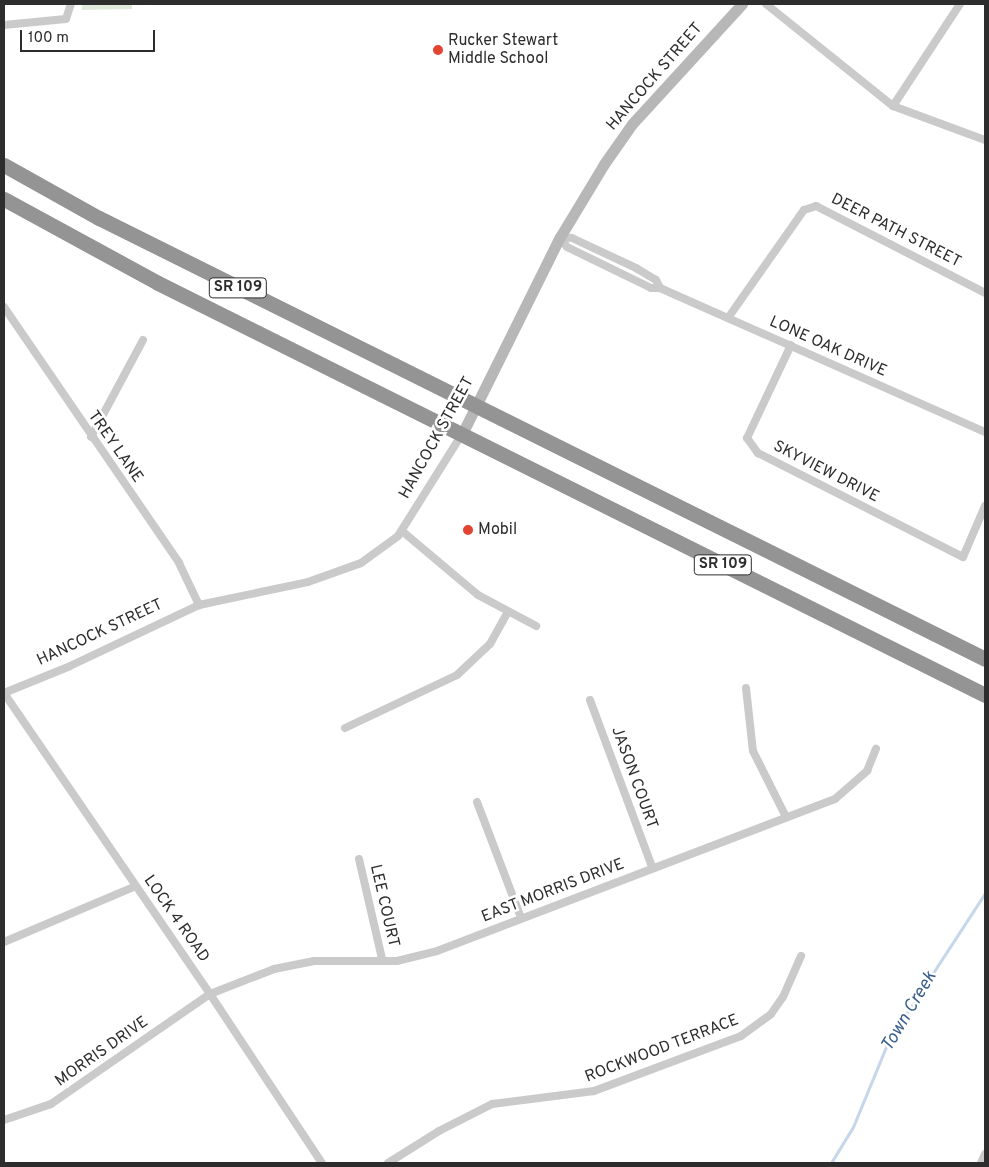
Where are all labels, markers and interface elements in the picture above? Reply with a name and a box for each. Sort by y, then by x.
street label: HANCOCK STREET [603,19,707,135]
scale bar [22,20,158,52]
text: 100 m [28,29,69,48]
place label: Rucker Stewart Middle School [448,31,558,69]
marker: Rucker Stewart Middle School [432,44,444,56]
street label: DEER PATH STREET [828,190,964,272]
road number: SR 109 [208,276,268,300]
street label: LONE OAK DRIVE [766,312,890,382]
street label: HANCOCK STREET [395,374,479,502]
street label: TREY LANE [83,407,147,487]
street label: SKYVIEW DRIVE [770,437,882,507]
place label: Mobil [478,520,517,540]
marker: Mobil [462,524,474,536]
road number: SR 109 [693,552,753,578]
street label: HANCOCK STREET [34,595,166,671]
street label: JASON COURT [607,724,661,832]
street label: EAST MORRIS DRIVE [479,855,627,927]
street label: LEE COURT [365,863,403,949]
street label: LOCK 4 ROAD [139,872,213,966]
water label: Town Creek [878,968,942,1056]
street label: ROCKWOOD TERRACE [582,1011,742,1087]
street label: MORRIS DRIVE [52,1013,152,1091]

